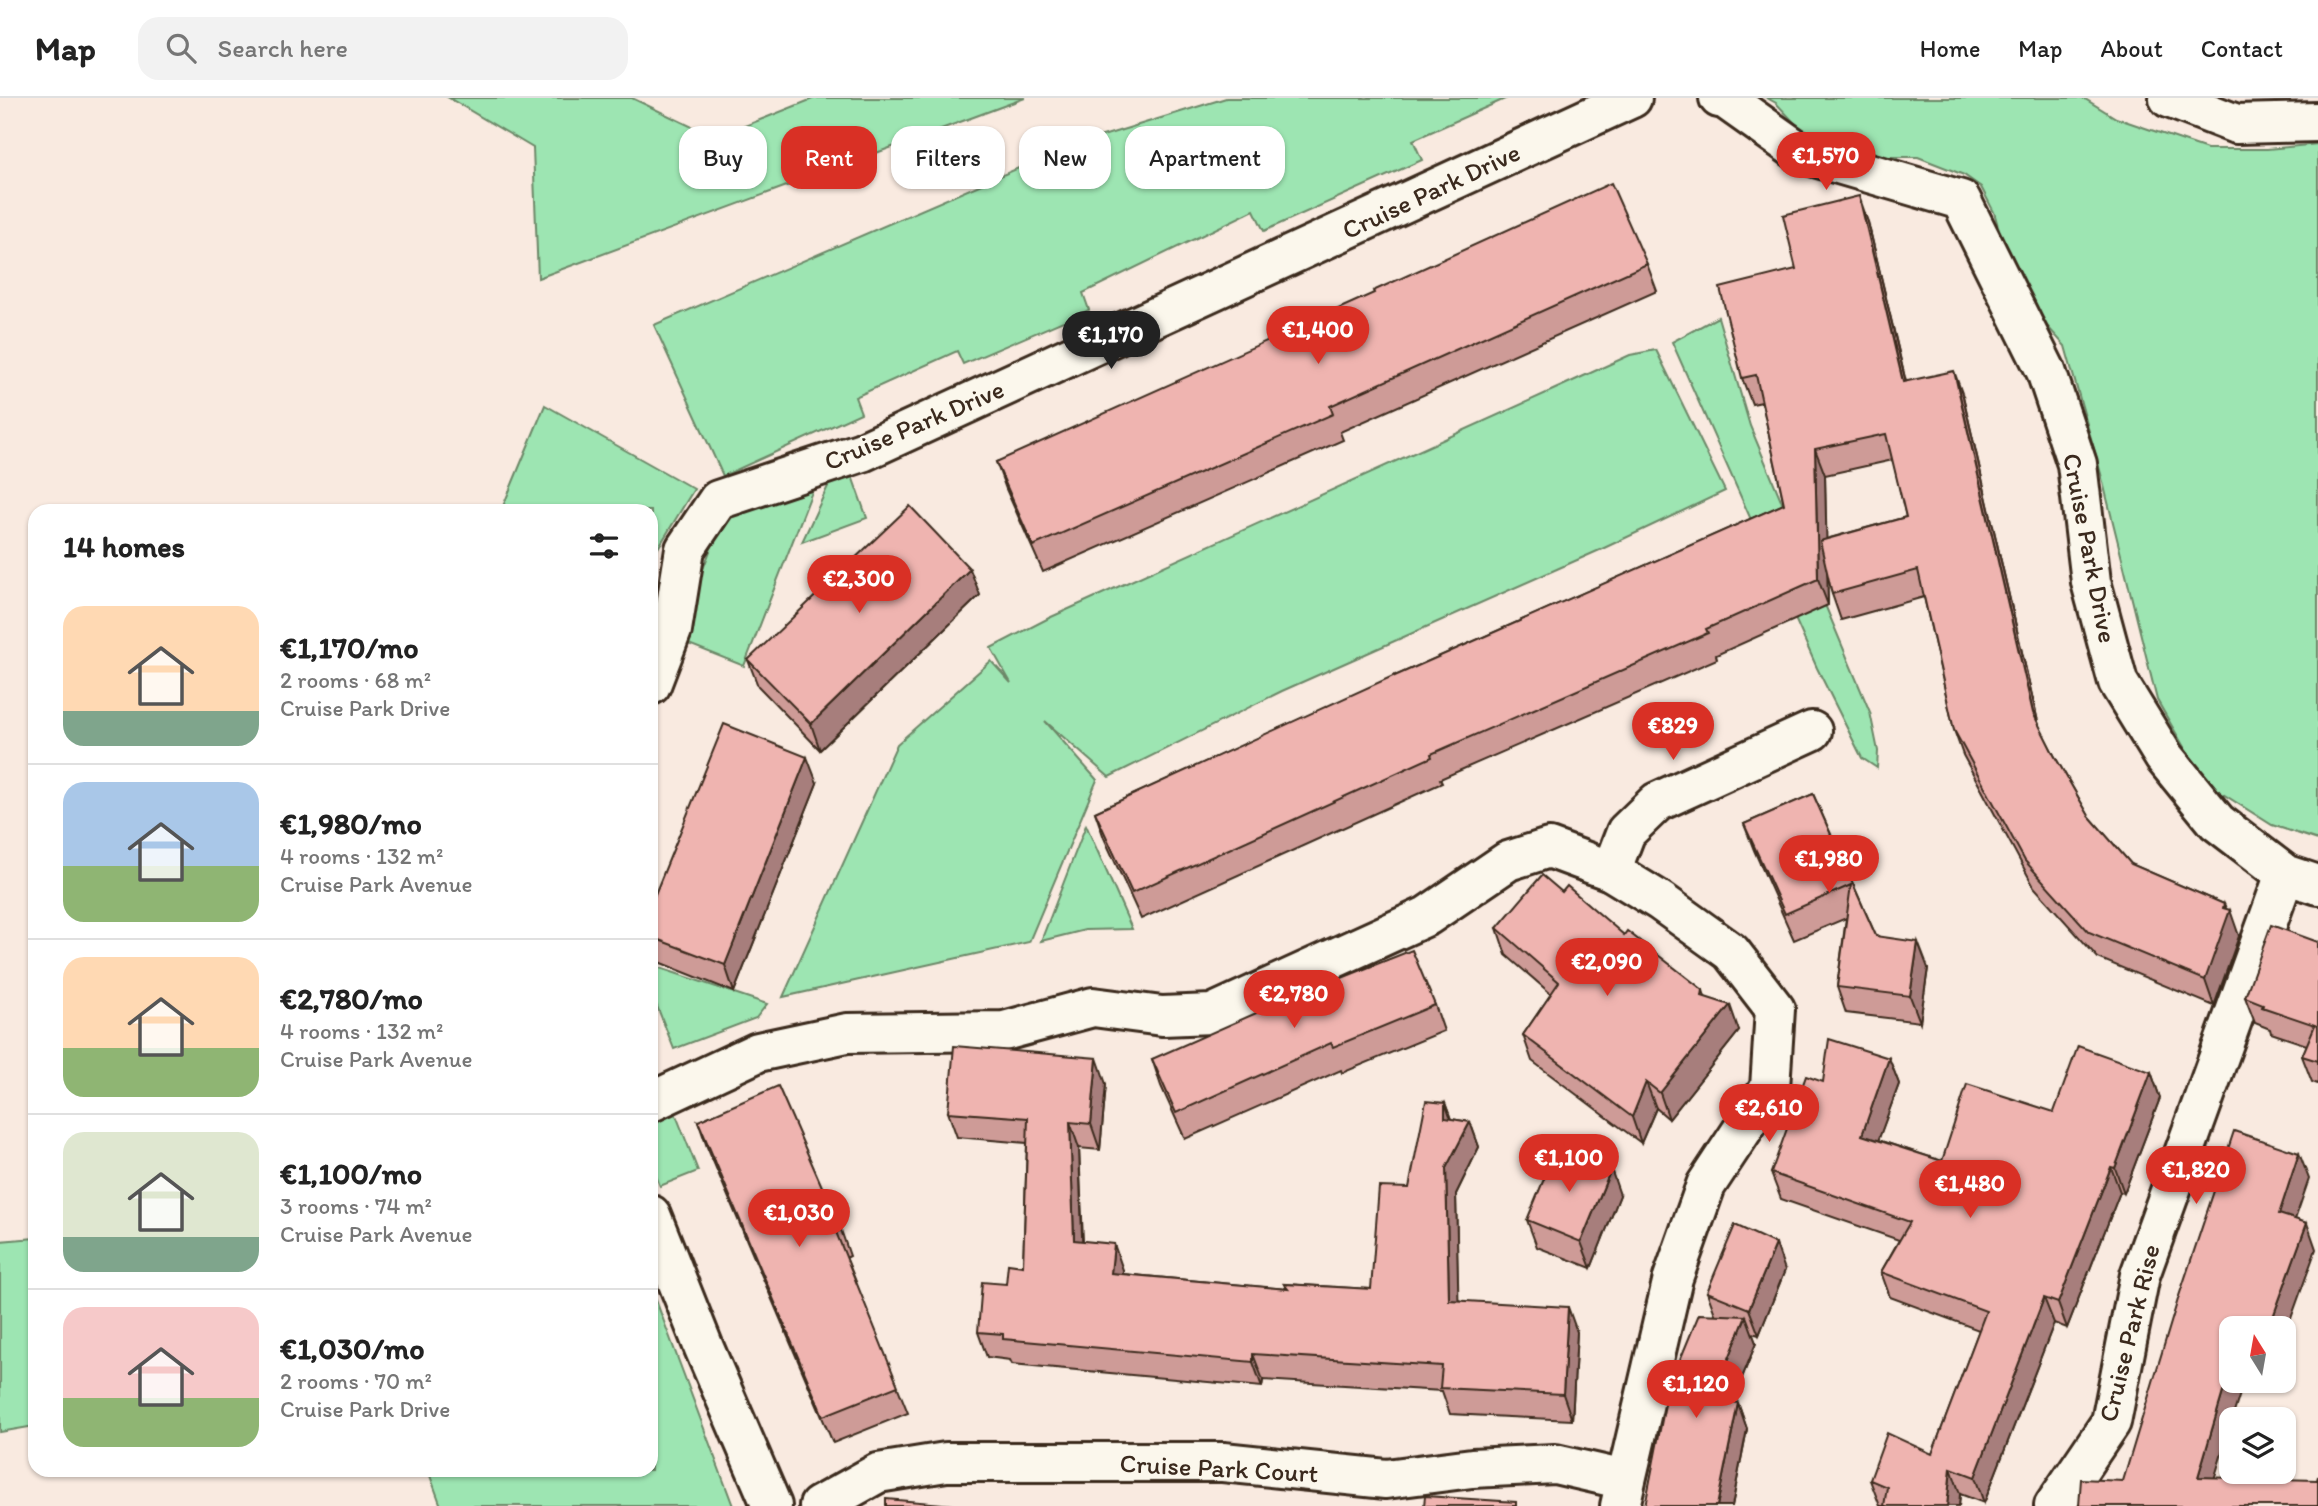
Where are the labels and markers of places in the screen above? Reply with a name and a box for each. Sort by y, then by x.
pin: €1,570 [1769,132,1883,192]
pin: €1,400 [1261,306,1375,366]
pin: €1,170 [1054,312,1168,371]
pin: €2,300 [802,556,916,615]
pin: €829 [1632,702,1714,762]
pin: €1,980 [1772,836,1886,895]
pin: €2,090 [1550,939,1664,998]
pin: €2,780 [1237,970,1351,1030]
pin: €2,610 [1712,1084,1826,1144]
pin: €1,100 [1512,1134,1626,1194]
pin: €1,820 [2139,1146,2253,1206]
pin: €1,480 [1913,1160,2027,1220]
pin: €1,030 [742,1190,856,1249]
pin: €1,120 [1639,1360,1753,1420]

